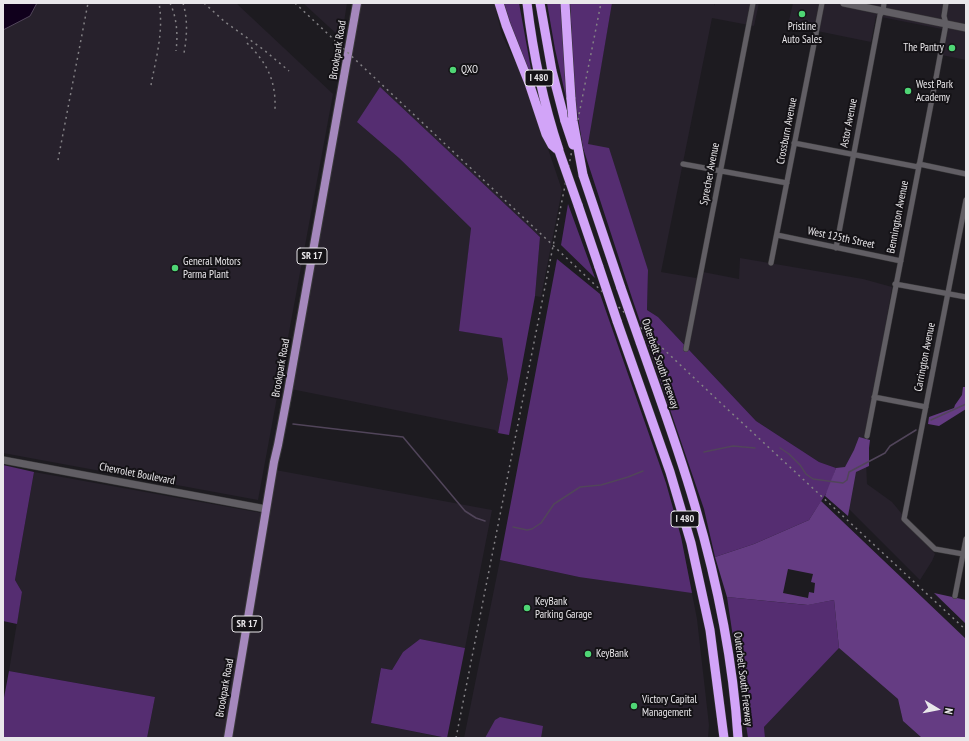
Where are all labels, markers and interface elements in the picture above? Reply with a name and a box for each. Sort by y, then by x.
marker: Pristine Auto Sales [797,9,807,19]
street label: Brookpark Road [327,20,349,80]
place label: Pristine Auto Sales [782,20,822,46]
place label: The Pantry [903,41,944,55]
marker: The Pantry [947,43,957,53]
place label: QXO [461,63,478,77]
marker: QXO [448,65,458,75]
road number: I 480 [525,70,553,86]
place label: West Park Academy [916,78,953,104]
marker: West Park Academy [903,86,913,96]
street label: Crossburn Avenue [774,97,800,165]
street label: Astor Avenue [838,97,860,149]
street label: Sprecher Avenue [697,142,723,206]
street label: Bennington Avenue [884,179,912,255]
street label: West 125th Street [806,224,876,252]
road number: SR 17 [297,248,327,264]
place label: General Motors Parma Plant [183,255,241,281]
marker: General Motors Parma Plant [170,263,180,273]
street label: Outerbelt South Freeway [638,317,682,411]
street label: Carrington Avenue [912,321,938,393]
street label: Brookpark Road [269,338,293,398]
street label: Chevrolet Boulevard [98,460,176,488]
road number: I 480 [671,511,699,527]
place label: KeyBank Parking Garage [535,595,592,621]
marker: KeyBank Parking Garage [522,603,532,613]
road number: SR 17 [232,616,262,632]
street label: Outerbelt South Freeway [731,631,755,727]
place label: KeyBank [596,647,628,661]
marker: KeyBank [583,649,593,659]
street label: Brookpark Road [213,658,237,718]
north arrow [917,689,957,729]
place label: Victory Capital Management [642,693,697,719]
marker: Victory Capital Management [629,701,639,711]
text: N [941,707,956,715]

